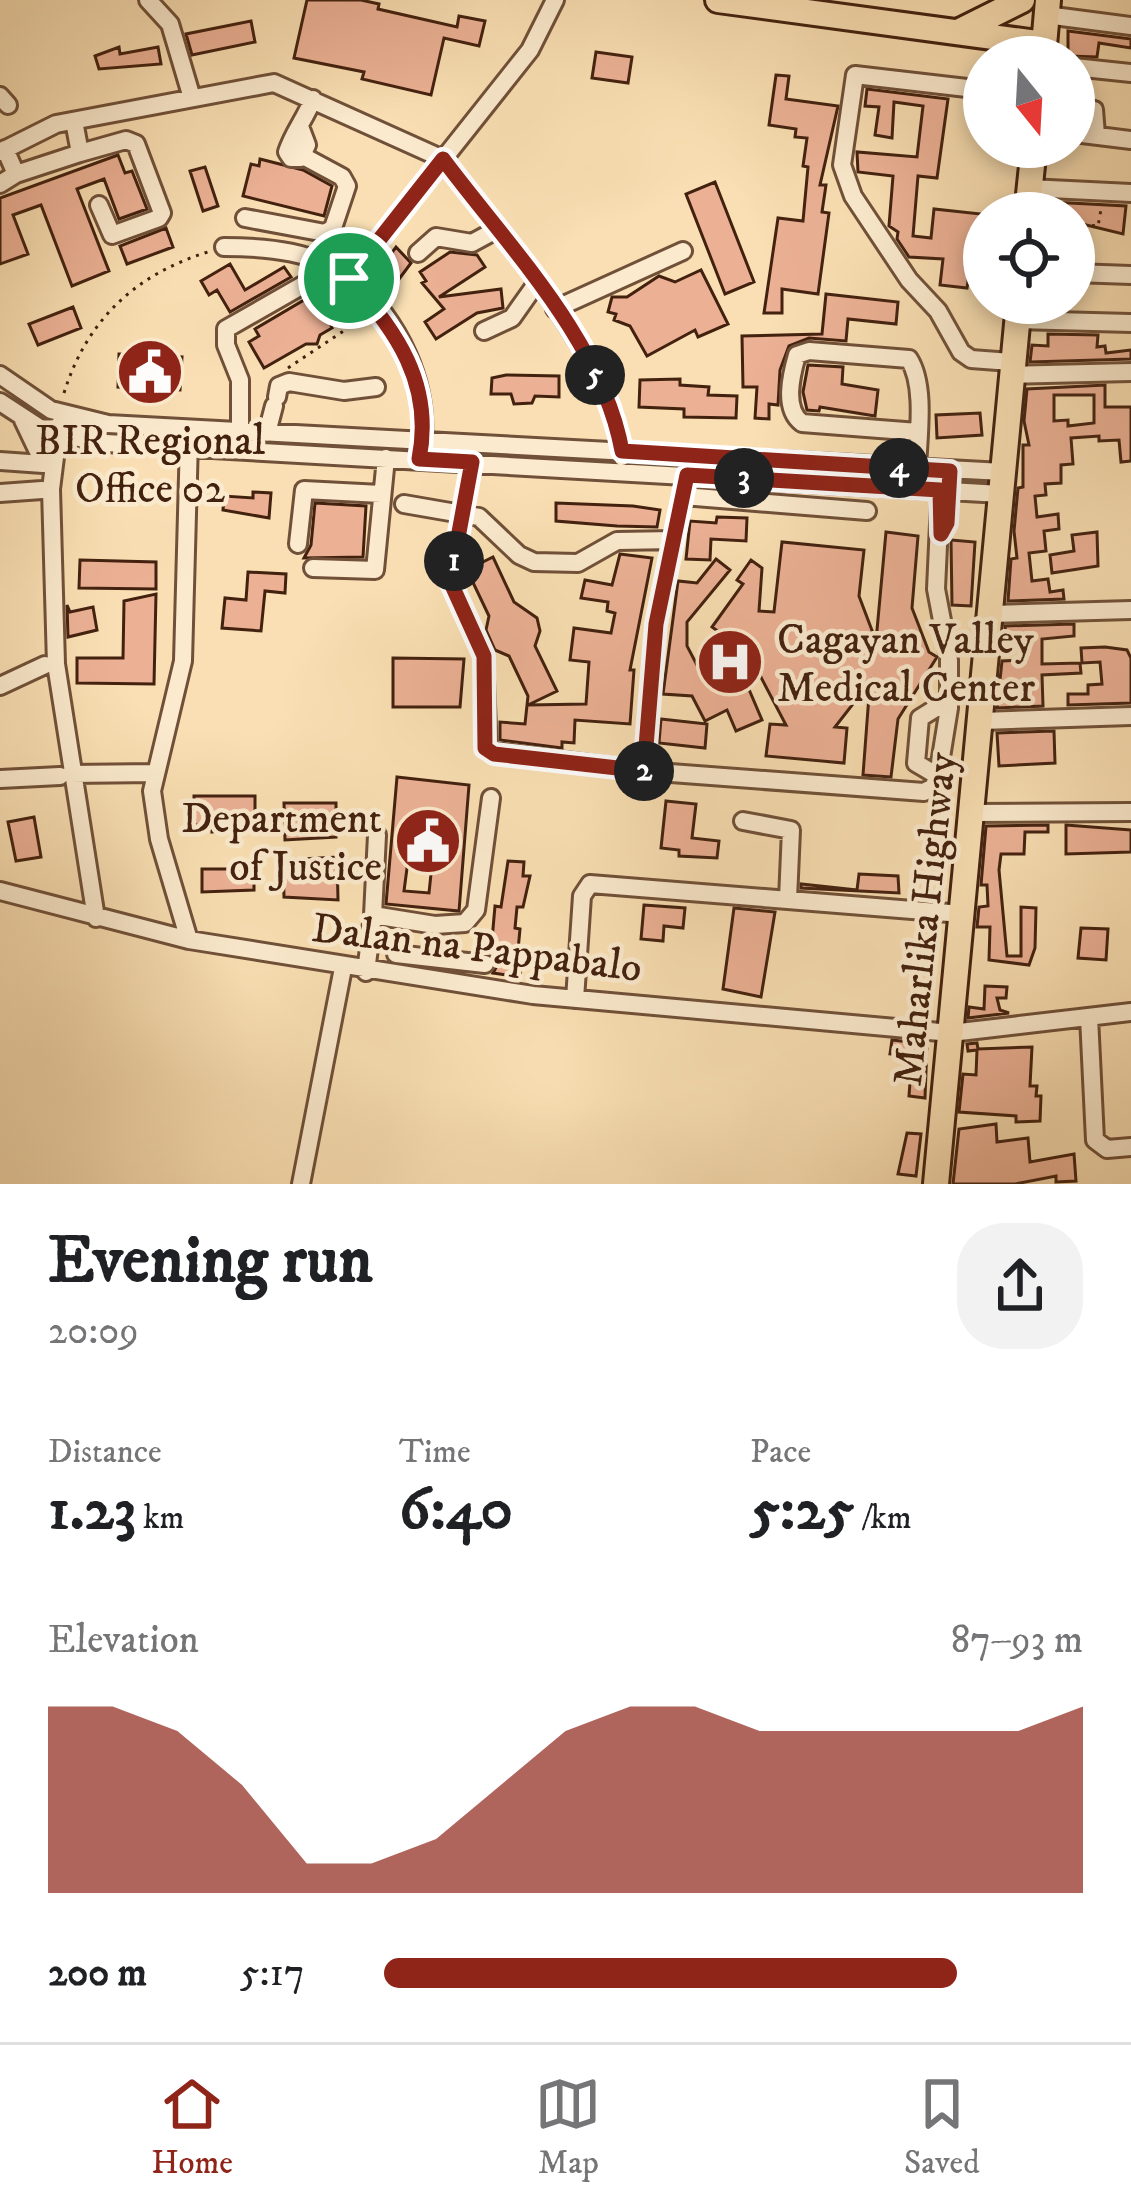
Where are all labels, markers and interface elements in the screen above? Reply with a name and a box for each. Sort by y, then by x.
north arrow [963,36,1095,168]
map controls [963,36,1095,324]
button: locate [963,192,1095,324]
pin [298,227,400,329]
icon: arrive [316,245,382,311]
public building icon: BIR Regional Office 02 [115,337,185,407]
pin: 5 [565,345,625,405]
text: 5 [587,354,603,395]
place label: BIR Regional Office 02 [35,416,265,516]
pin: 4 [869,438,929,498]
text: 4 [890,447,909,488]
pin: 3 [714,448,774,508]
text: 3 [738,457,750,498]
pin: 1 [424,531,484,591]
text: 1 [448,540,460,581]
place label: Cagayan Valley Medical Center [777,615,1035,715]
hospital icon: Cagayan Valley Medical Center [695,627,765,697]
pin: 2 [614,741,674,801]
street label: Maharlika Highway [883,749,969,1089]
text: 2 [636,750,652,791]
place label: Department of Justice [181,794,382,894]
public building icon: Department of Justice [393,806,463,876]
street label: Dalan na Pappabalo [309,903,645,995]
text: Evening run [48,1221,373,1303]
button: share [957,1223,1083,1349]
text: 20:09 [48,1307,139,1356]
text: Distance [48,1432,162,1473]
text: Time [399,1432,471,1473]
text: Pace [750,1432,811,1473]
text: 1.23 [48,1473,136,1548]
text: 6:40 [399,1473,513,1548]
text: 5:25 [750,1473,854,1548]
text: km [136,1498,184,1539]
text: /km [854,1498,912,1539]
text: Elevation [48,1616,199,1665]
text: 87–93 m [951,1616,1083,1665]
text: 200 m [48,1949,147,1998]
text: 5:17 [240,1949,304,1998]
tab: Home [151,2071,233,2184]
tab: Map [535,2071,601,2184]
tab: Saved [904,2071,980,2184]

